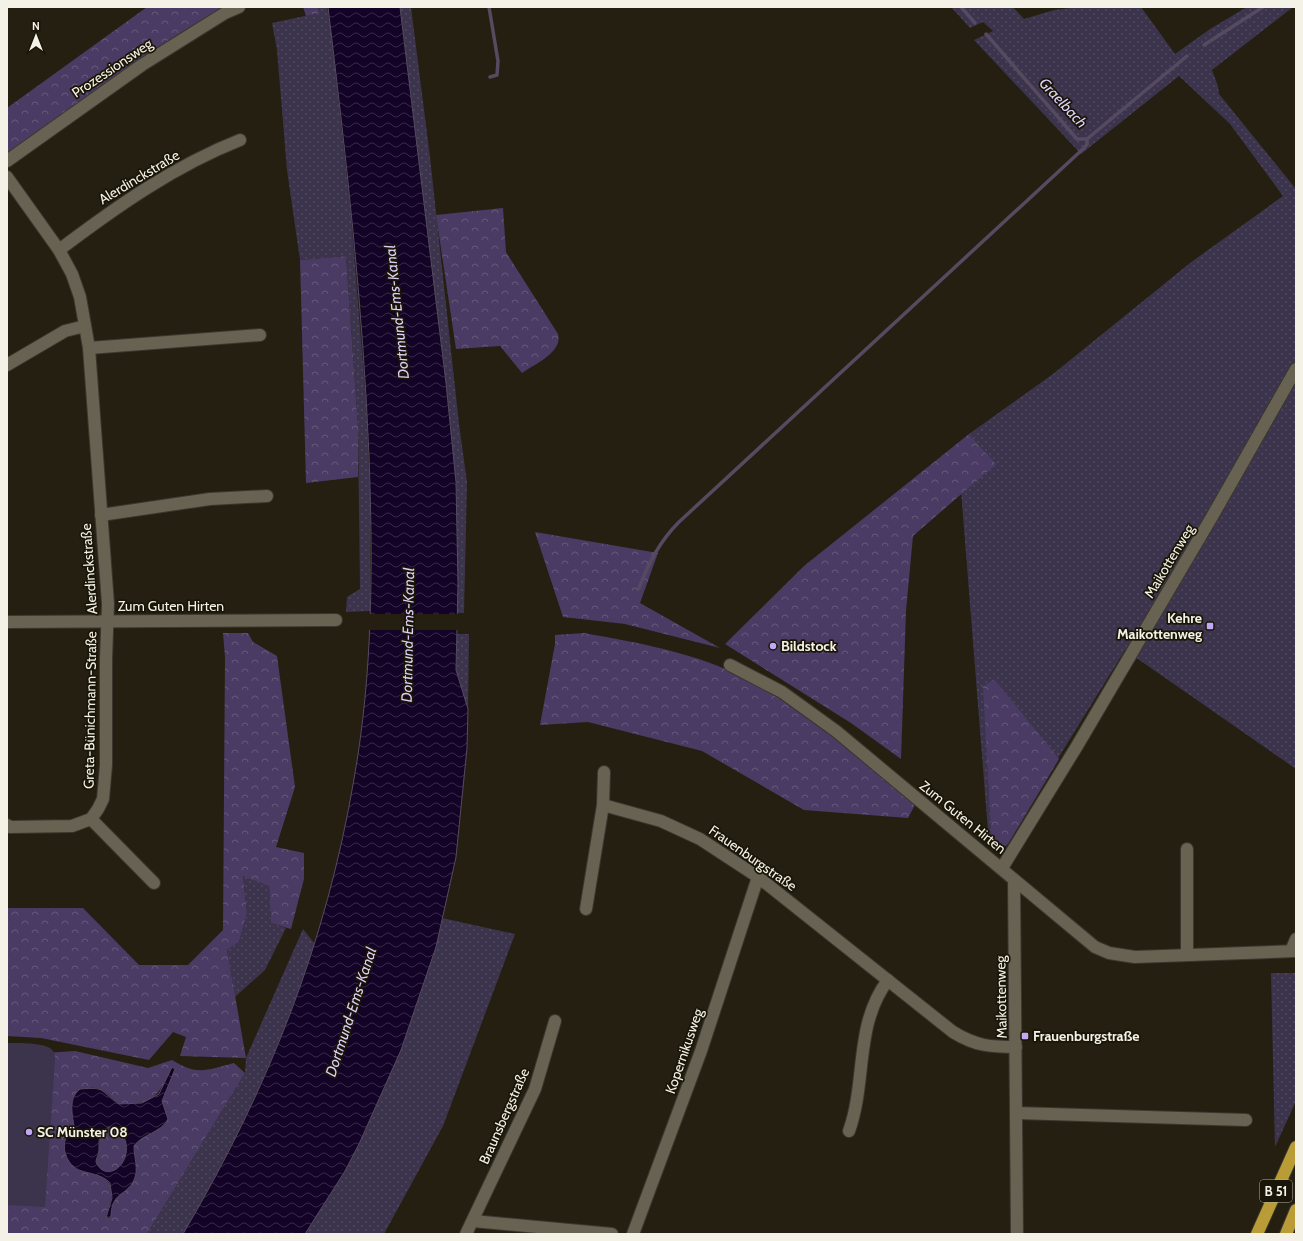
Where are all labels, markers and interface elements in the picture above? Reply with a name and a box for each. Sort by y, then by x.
north arrow [16,16,56,56]
text: N [32,19,40,33]
street label: Prozessionsweg [68,34,157,102]
water label: Graelbach [1035,74,1091,132]
street label: Alerdinckstraße [95,146,183,208]
water label: Dortmund-Ems-Kanal [381,244,413,380]
street label: Maikottenweg [1140,520,1199,601]
street label: Alerdinckstraße [77,523,101,615]
water label: Dortmund-Ems-Kanal [398,567,418,703]
street label: Zum Guten Hirten [118,597,224,615]
place label: Kehre Maikottenweg [1117,609,1202,643]
marker: Kehre Maikottenweg [1205,621,1215,631]
street label: Greta-Bünichmann-Straße [80,631,100,789]
place label: Bildstock [781,637,837,655]
marker: Bildstock [768,641,778,651]
street label: Zum Guten Hirten [916,777,1010,858]
street label: Frauenburgstraße [706,821,800,895]
water label: Dortmund-Ems-Kanal [322,945,381,1079]
street label: Maikottenweg [991,954,1011,1039]
street label: Kopernikusweg [661,1005,707,1096]
place label: Frauenburgstraße [1033,1027,1139,1045]
marker: Frauenburgstraße [1020,1031,1030,1041]
street label: Braunsbergstraße [475,1065,533,1167]
place label: SC Münster 08 [37,1123,128,1141]
marker: SC Münster 08 [24,1127,34,1137]
road number: B 51 [1260,1180,1292,1202]

